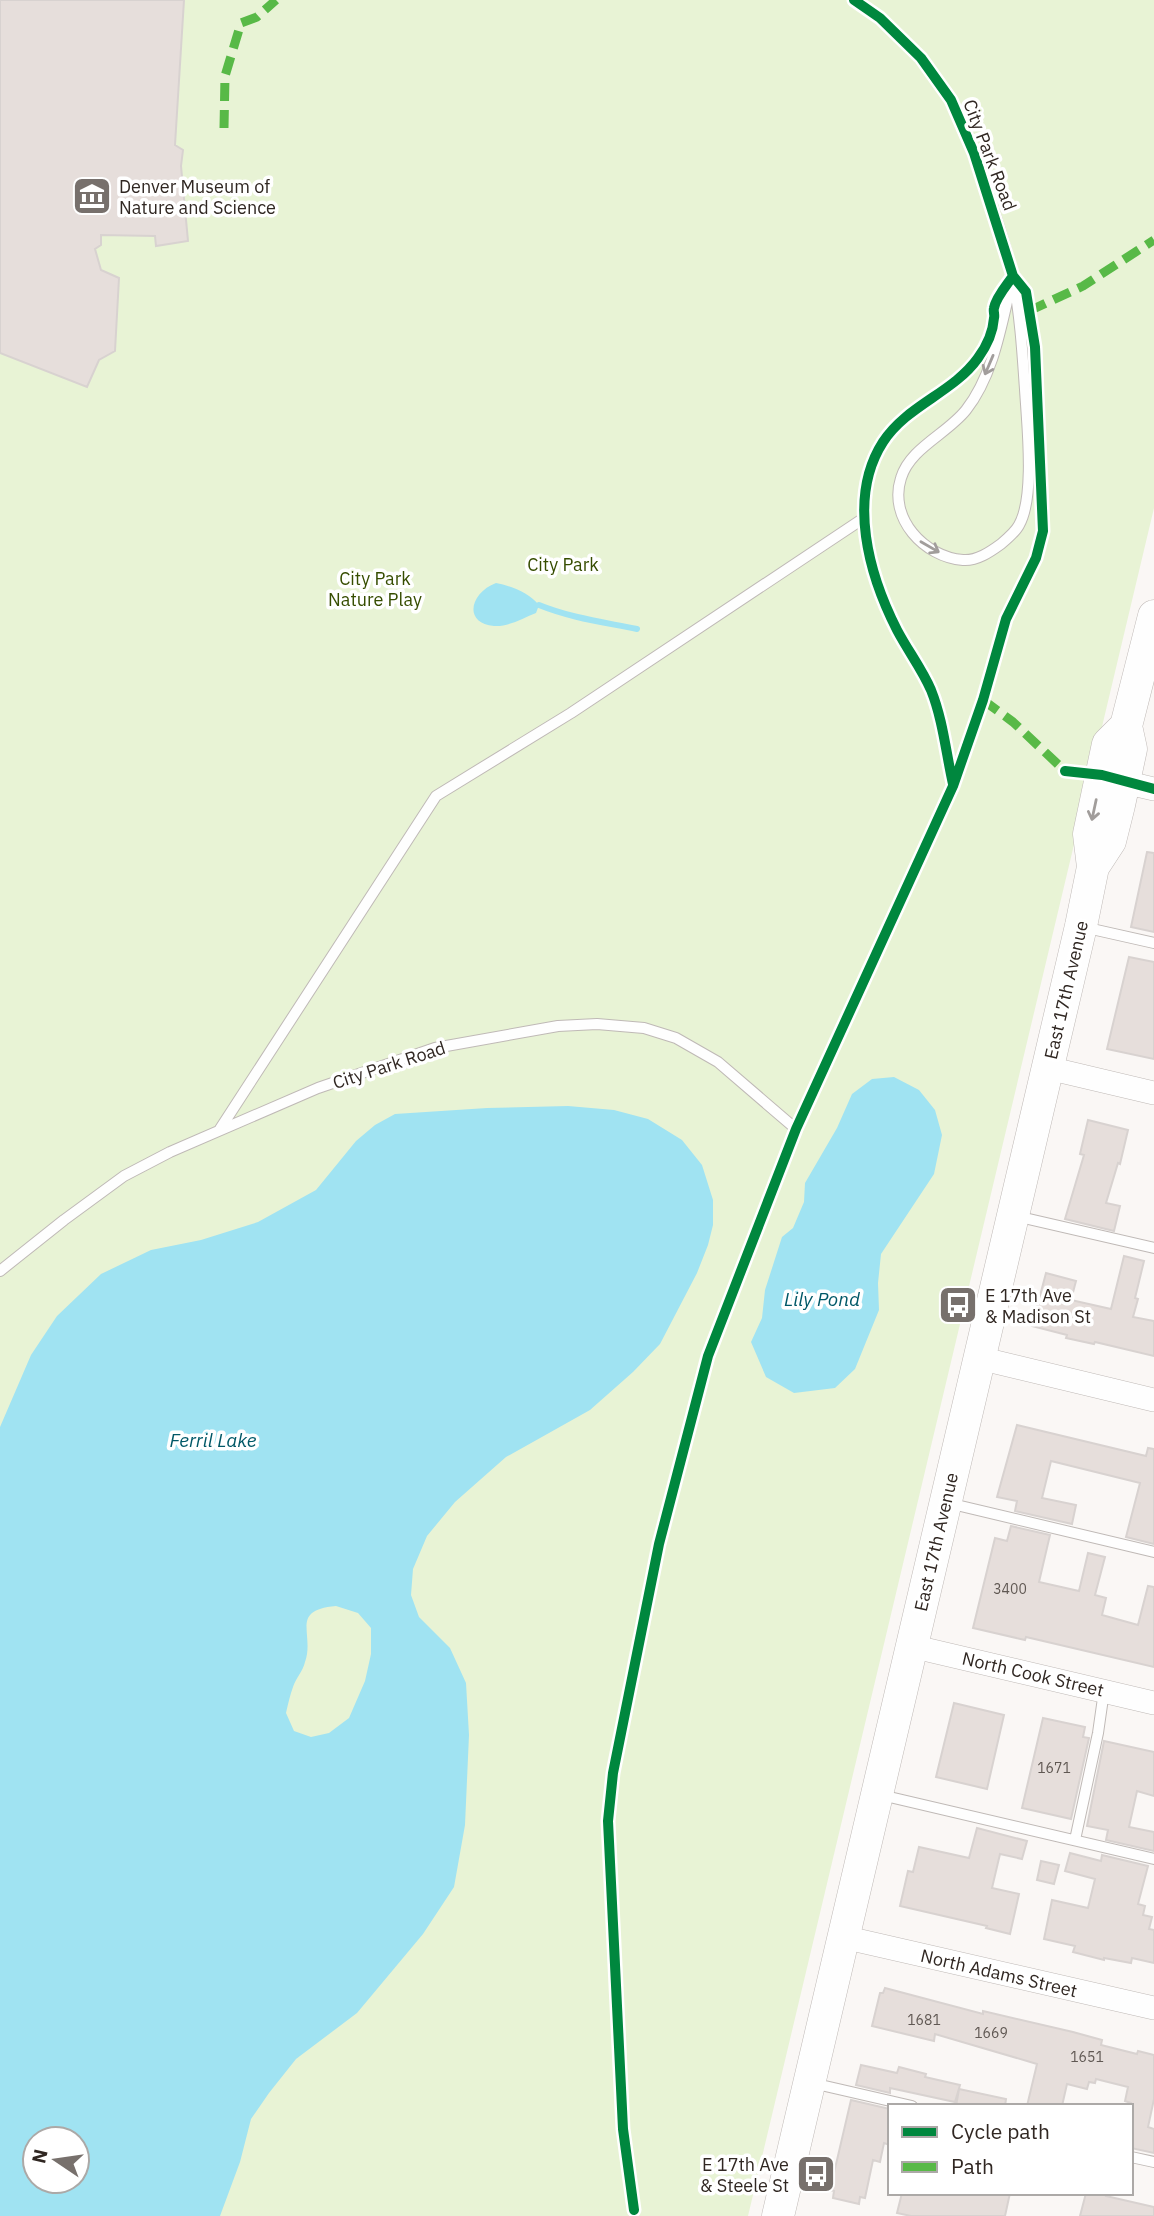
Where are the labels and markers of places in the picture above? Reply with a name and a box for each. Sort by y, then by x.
museum icon: Denver Museum of Nature and Science [71,175,113,217]
place label: Denver Museum of Nature and Science [119,175,276,219]
bus stop icon: E 17th Ave & Madison St [937,1284,979,1326]
place label: E 17th Ave & Madison St [985,1284,1091,1328]
place label: E 17th Ave & Steele St [700,2153,789,2197]
bus stop icon: E 17th Ave & Steele St [795,2153,837,2195]

